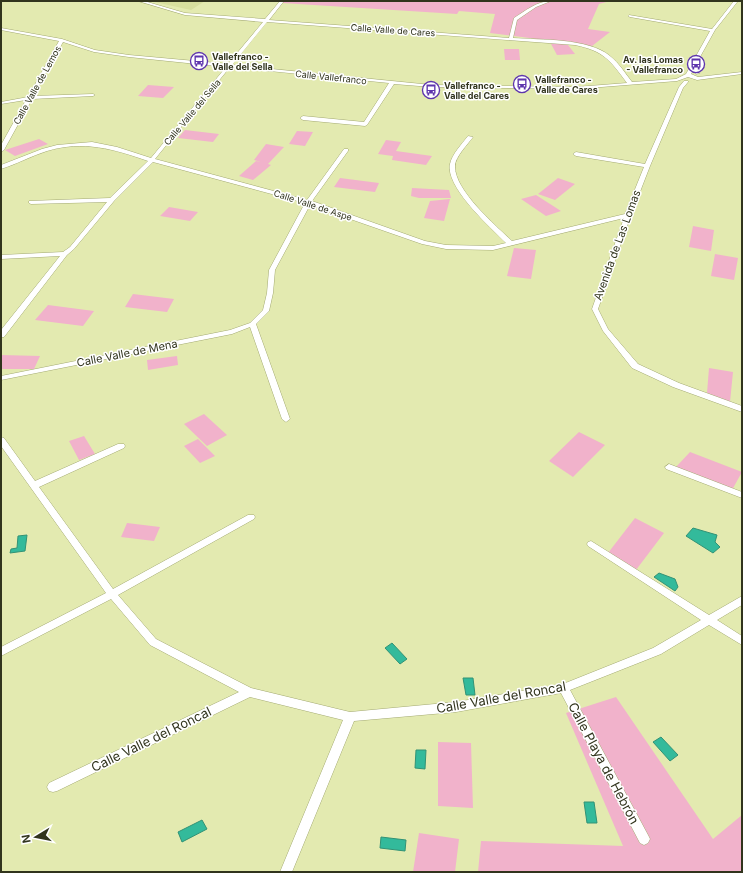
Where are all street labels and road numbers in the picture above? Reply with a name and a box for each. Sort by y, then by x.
street label: Calle Valle de Cares [350,22,436,38]
street label: Calle Valle de Lemos [11,43,63,126]
street label: Calle Vallefranco [295,68,367,86]
street label: Calle Valle del Sella [161,77,223,147]
street label: Calle Valle de Aspe [272,187,354,223]
street label: Avenida de Las Lomas [591,188,644,302]
street label: Calle Valle de Mena [75,336,179,370]
street label: Calle Valle del Roncal [435,678,567,716]
street label: Calle Playa de Hebrón [565,699,643,827]
street label: Calle Valle del Roncal [88,703,214,775]

